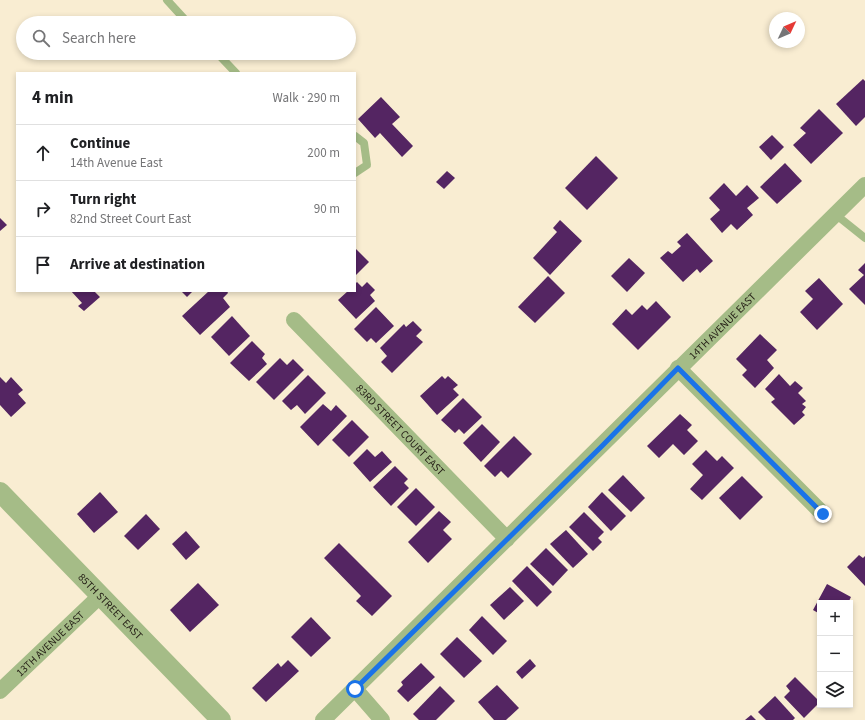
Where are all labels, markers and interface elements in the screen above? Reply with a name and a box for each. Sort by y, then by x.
north arrow [769,12,805,48]
search box [16,16,356,60]
icon: search [30,27,52,49]
text: Search here [62,28,136,49]
text: 4 min [32,86,73,110]
text: Walk · 290 m [272,89,340,107]
text: Continue [70,133,130,154]
icon: ahead [32,142,54,164]
text: 200 m [307,144,340,162]
text: 14th Avenue East [70,154,163,172]
text: Turn right [70,189,136,210]
icon: right [32,198,54,220]
text: 90 m [314,200,340,218]
text: 82nd Street Court East [70,210,191,228]
icon: arrive [32,254,54,276]
text: Arrive at destination [70,254,205,275]
street label: 14TH AVENUE EAST [685,289,759,363]
street label: 83RD STREET COURT EAST [353,381,449,479]
route end [814,505,832,523]
street label: 85TH STREET EAST [75,570,146,643]
map controls [817,600,853,708]
button: + [817,600,853,636]
street label: 13TH AVENUE EAST [13,607,88,680]
button: − [817,636,853,672]
button: layers [817,672,853,708]
route start [346,680,364,698]

